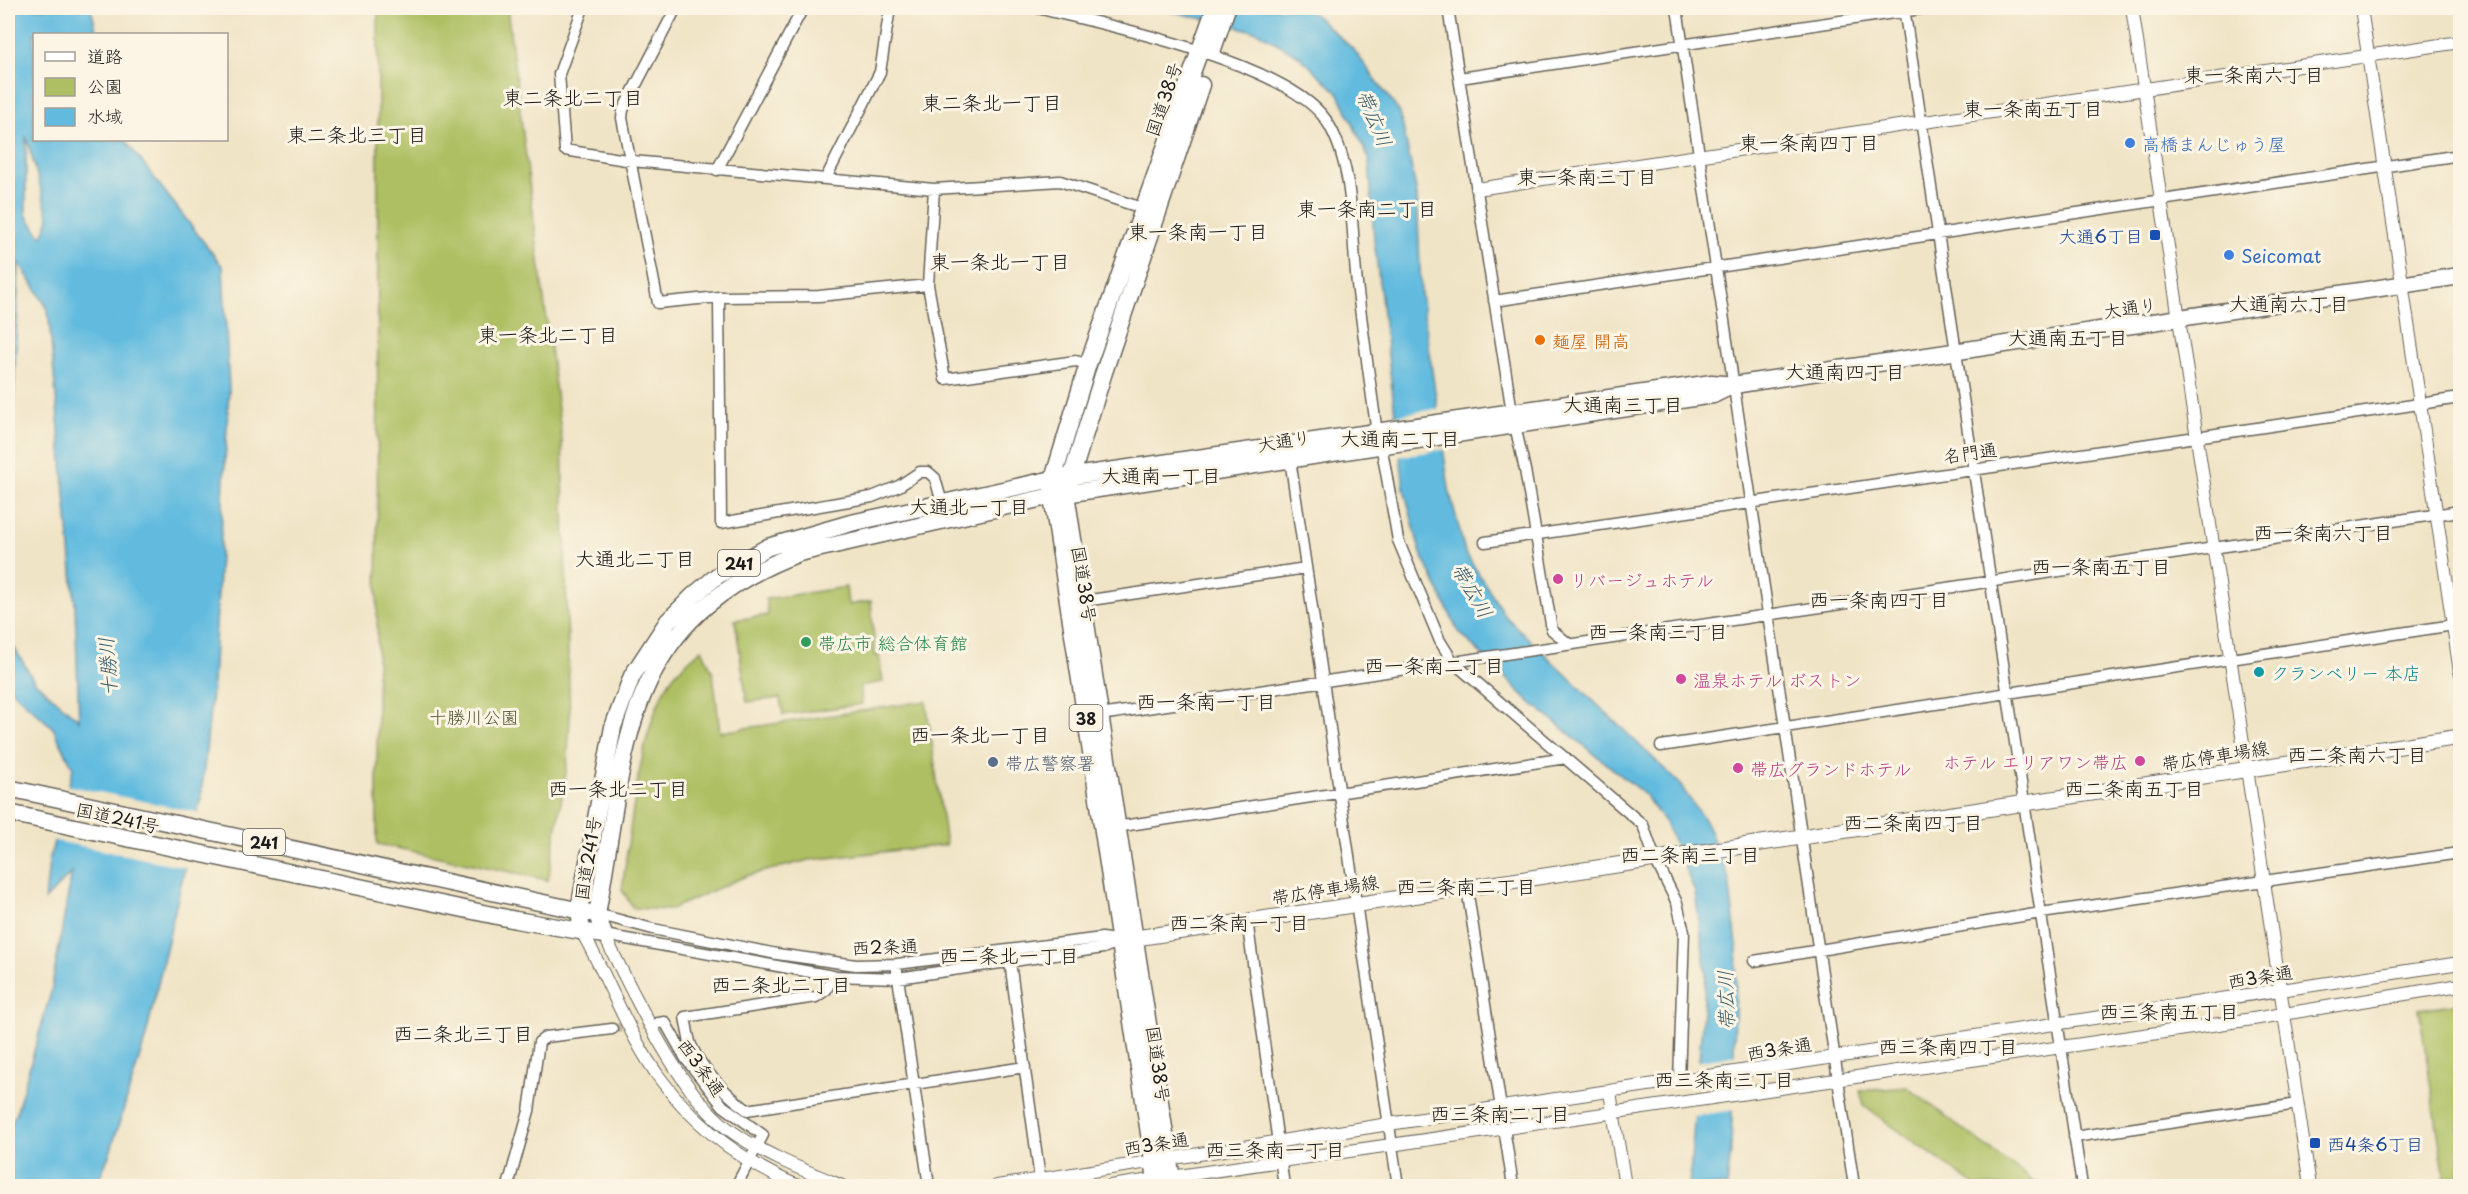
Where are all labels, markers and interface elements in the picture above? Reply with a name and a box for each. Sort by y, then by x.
legend [33,33,228,141]
text: 道路 [87,42,123,69]
street label: 国道38号 [1138,58,1188,140]
district label: 東一条南六丁目 [2184,59,2324,89]
text: 公園 [87,72,123,99]
district label: 東二条北二丁目 [503,82,643,112]
water label: 帯広川 [1349,85,1401,151]
district label: 東二条北一丁目 [922,87,1062,117]
district label: 東一条南五丁目 [1963,93,2103,123]
text: 水域 [87,102,123,129]
district label: 東二条北三丁目 [287,119,427,149]
district label: 東一条南四丁目 [1739,127,1879,157]
place label: 高橋まんじゅう屋 [2142,130,2286,157]
marker: 高橋まんじゅう屋 [2123,136,2137,150]
district label: 東一条南三丁目 [1517,161,1657,191]
district label: 東一条南二丁目 [1297,193,1437,223]
district label: 東一条南一丁目 [1128,216,1268,246]
place label: 大通6丁目 [2058,222,2143,249]
marker: 大通6丁目 [2148,228,2162,242]
place label: Seicomat [2241,242,2322,269]
district label: 東一条北一丁目 [930,246,1070,276]
marker: Seicomat [2222,248,2236,262]
district label: 大通南六丁目 [2229,288,2349,318]
street label: 大通り [2101,290,2159,324]
district label: 東一条北二丁目 [478,319,618,349]
district label: 大通南五丁目 [2008,322,2128,352]
place label: 麺屋 開高 [1552,327,1630,354]
marker: 麺屋 開高 [1533,333,1547,347]
district label: 大通南四丁目 [1785,356,1905,386]
district label: 大通南三丁目 [1563,389,1683,419]
street label: 大通り [1255,422,1313,458]
district label: 大通南二丁目 [1340,423,1460,453]
street label: 名門通 [1941,435,1999,469]
district label: 大通南一丁目 [1101,460,1221,490]
district label: 大通北一丁目 [909,491,1029,521]
district label: 西一条南六丁目 [2253,517,2393,547]
district label: 大通北二丁目 [575,543,695,573]
street label: 国道38号 [1066,544,1104,624]
road number: 241 [718,550,760,576]
district label: 西一条南五丁目 [2031,551,2171,581]
water label: 帯広川 [1445,557,1501,623]
place label: リバージュホテル [1570,566,1714,593]
marker: リバージュホテル [1551,572,1565,586]
district label: 西一条南四丁目 [1809,584,1949,614]
district label: 西一条南三丁目 [1588,616,1728,646]
place label: 帯広市 総合体育館 [818,629,968,656]
marker: 帯広市 総合体育館 [799,635,813,649]
water label: 十勝川 [90,636,124,698]
district label: 西一条南二丁目 [1364,650,1504,680]
place label: クランベリー 本店 [2271,659,2421,686]
marker: クランベリー 本店 [2252,665,2266,679]
place label: 温泉ホテル ボストン [1693,666,1862,693]
marker: 温泉ホテル ボストン [1674,672,1688,686]
district label: 西一条南一丁目 [1136,686,1276,716]
park label: 十勝川公園 [429,703,519,730]
road number: 38 [1070,705,1102,731]
district label: 西一条北一丁目 [910,719,1050,749]
street label: 帯広停車場線 [2160,733,2270,777]
district label: 西二条南六丁目 [2287,739,2427,769]
place label: ホテル エリアワン帯広 [1943,748,2128,775]
place label: 帯広警察署 [1005,749,1095,776]
marker: ホテル エリアワン帯広 [2133,754,2147,768]
marker: 帯広警察署 [986,755,1000,769]
place label: 帯広グランドホテル [1750,755,1911,782]
marker: 帯広グランドホテル [1731,761,1745,775]
district label: 西一条北二丁目 [548,773,688,803]
district label: 西二条南五丁目 [2064,773,2204,803]
street label: 国道241号 [74,795,162,839]
district label: 西二条南四丁目 [1843,807,1983,837]
street label: 国道241号 [567,814,607,902]
road number: 241 [243,829,285,855]
district label: 西二条南三丁目 [1620,839,1760,869]
street label: 帯広停車場線 [1270,867,1380,911]
district label: 西二条南二丁目 [1396,871,1536,901]
district label: 西二条南一丁目 [1169,907,1309,937]
street label: 西2条通 [851,931,919,961]
district label: 西二条北一丁目 [939,940,1079,970]
street label: 西3条通 [2225,958,2295,994]
district label: 西二条北二丁目 [711,969,851,999]
water label: 帯広川 [1709,969,1741,1031]
district label: 西三条南五丁目 [2099,996,2239,1026]
district label: 西二条北三丁目 [393,1018,533,1048]
street label: 国道38号 [1140,1024,1178,1104]
street label: 西3条通 [1744,1030,1814,1066]
district label: 西三条南四丁目 [1878,1031,2018,1061]
street label: 西3条通 [672,1032,732,1102]
district label: 西三条南三丁目 [1654,1064,1794,1094]
district label: 西三条南二丁目 [1430,1098,1570,1128]
street label: 西3条通 [1121,1125,1191,1161]
place label: 西4条6丁目 [2327,1130,2424,1157]
district label: 西三条南一丁目 [1205,1134,1345,1164]
marker: 西4条6丁目 [2308,1136,2322,1150]

